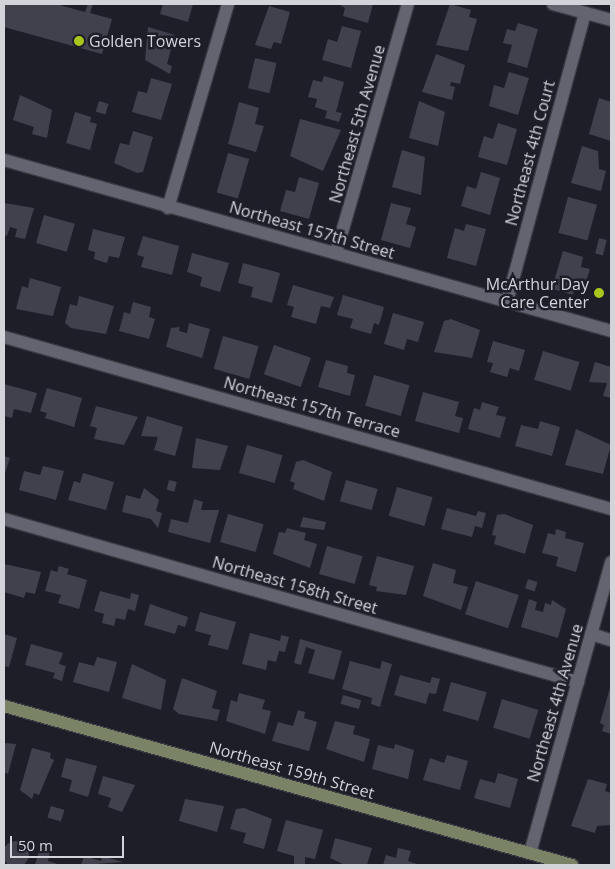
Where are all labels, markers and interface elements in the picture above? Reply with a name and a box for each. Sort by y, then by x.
place label: Golden Towers [89,31,201,51]
marker: Golden Towers [73,35,85,47]
street label: Northeast 5th Avenue [325,43,389,205]
street label: Northeast 4th Court [501,78,559,228]
street label: Northeast 157th Street [227,197,397,263]
place label: McArthur Day Care Center [486,274,589,312]
marker: McArthur Day Care Center [593,287,605,299]
street label: Northeast 157th Terrace [222,373,402,441]
street label: Northeast 158th Street [210,552,380,618]
street label: Northeast 4th Avenue [523,622,587,784]
street label: Northeast 159th Street [207,737,377,803]
scale bar [12,826,126,858]
text: 50 m [18,835,53,855]

